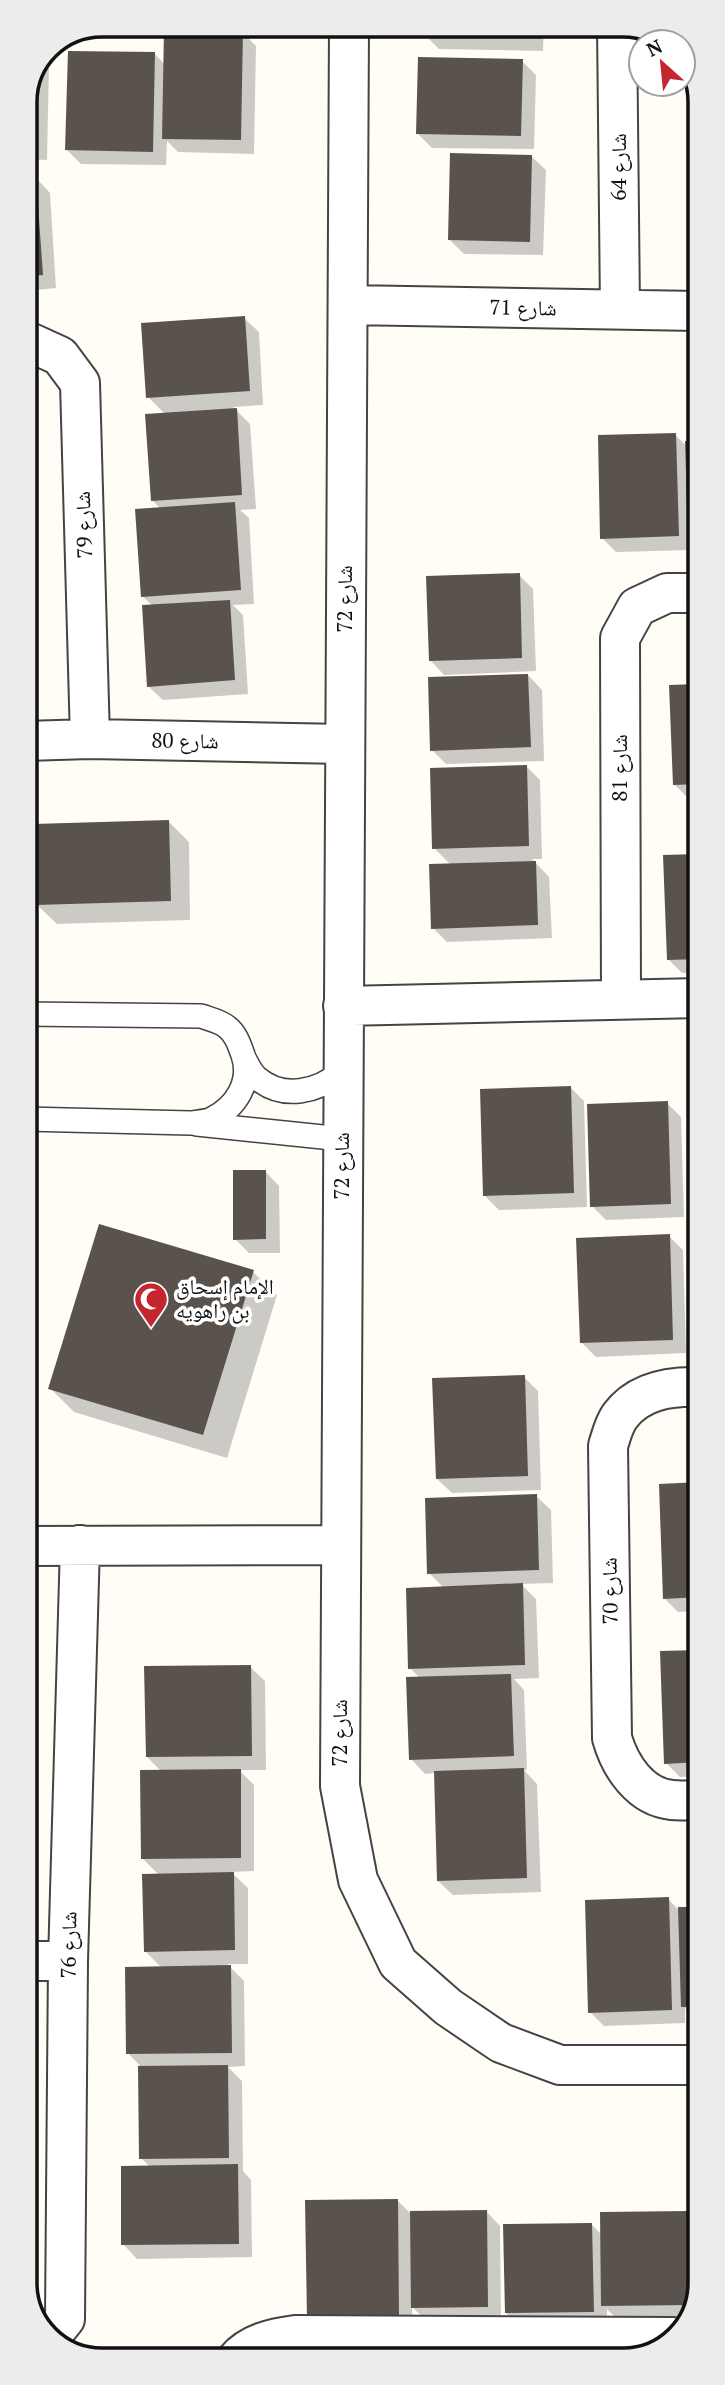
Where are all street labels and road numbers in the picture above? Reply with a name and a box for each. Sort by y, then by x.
street label: شارع 64 [604,133,632,201]
street label: شارع 71 [489,292,557,322]
street label: شارع 79 [68,491,98,559]
street label: شارع 72 [330,565,358,633]
street label: شارع 80 [151,725,219,755]
street label: شارع 81 [605,734,633,802]
street label: شارع 72 [327,1132,355,1200]
street label: شارع 70 [594,1557,624,1625]
street label: شارع 72 [325,1699,353,1767]
street label: شارع 76 [53,1911,83,1979]

